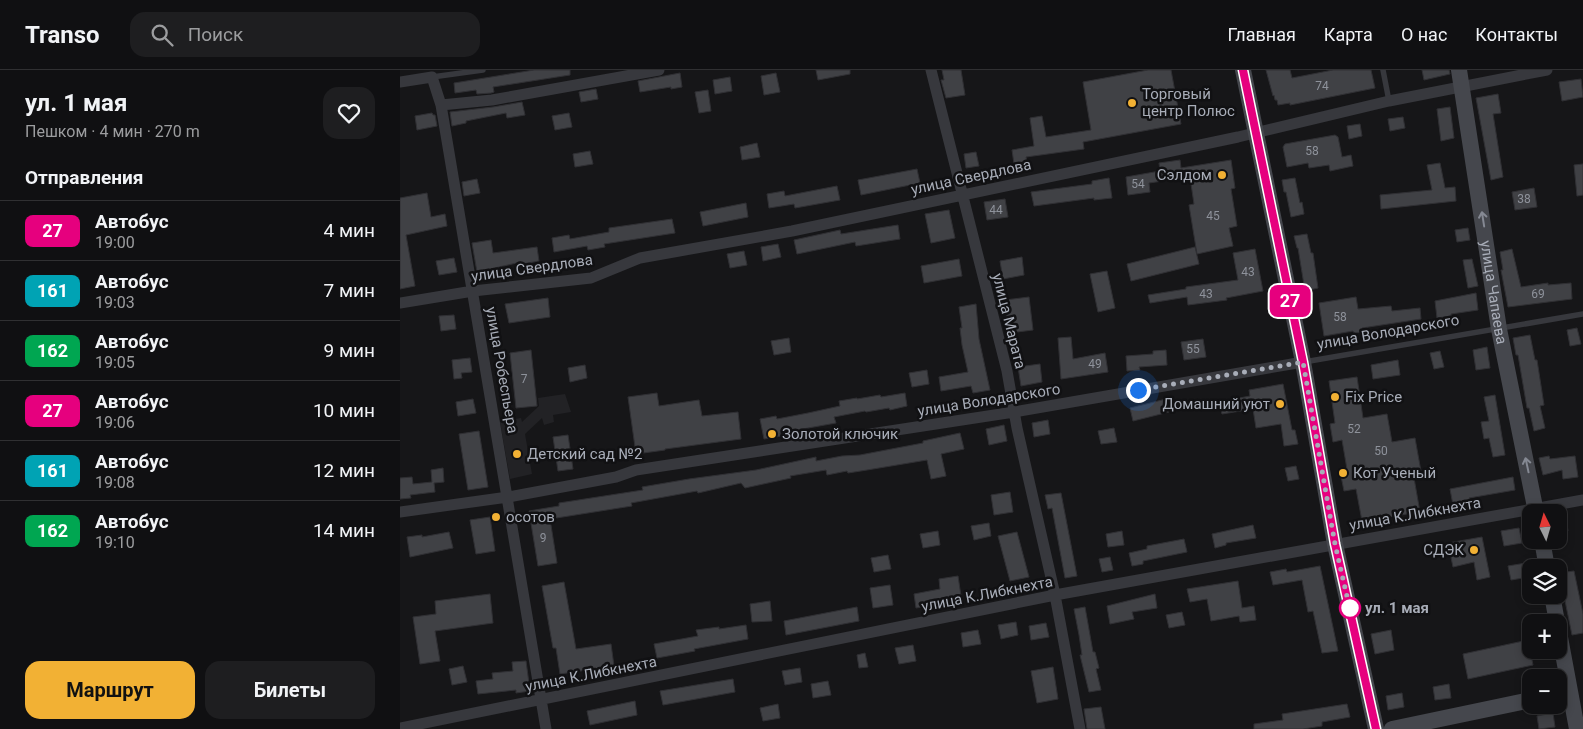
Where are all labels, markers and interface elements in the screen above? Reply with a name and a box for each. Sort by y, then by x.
search box [130,12,480,57]
text: Transo [25,21,100,49]
icon: search [148,21,176,49]
text: Поиск [188,23,243,46]
text: Главная [1227,24,1296,45]
text: Карта [1324,24,1373,45]
text: О нас [1401,24,1447,45]
text: Контакты [1475,24,1558,45]
house number: 74 [1315,79,1329,93]
place label: Торговый центр Полюс [1142,85,1235,120]
button: heart [323,87,375,139]
text: ул. 1 мая [25,89,127,117]
marker: Торговый центр Полюс [1126,97,1138,109]
text: Пешком · 4 мин · 270 m [25,122,200,141]
house number: 58 [1305,144,1319,158]
street label: улица Свердлова [909,155,1033,199]
text: Отправления [25,166,143,189]
place label: Сэлдом [1157,166,1212,184]
marker: Сэлдом [1216,169,1228,181]
house number: 54 [1131,177,1145,191]
house number: 38 [1517,192,1531,206]
house number: 44 [989,203,1003,217]
house number: 45 [1206,209,1220,223]
text: Автобус [95,210,169,233]
one-way arrow [1477,211,1487,227]
text: 4 мин [324,219,375,242]
text: 27 [42,220,63,241]
text: 19:00 [95,233,135,252]
street label: улица Чапаева [1476,239,1511,346]
street label: улица Свердлова [470,251,594,285]
house number: 43 [1241,265,1255,279]
text: Автобус [95,270,169,293]
street label: улица Марата [988,271,1030,371]
text: 7 мин [324,279,375,302]
text: 161 [37,280,68,301]
line badge: 27 [1268,285,1312,317]
house number: 43 [1199,287,1213,301]
house number: 69 [1531,287,1545,301]
text: 27 [1280,290,1300,311]
text: 19:03 [95,293,135,312]
street label: улица Робеспьера [482,305,522,435]
house number: 58 [1333,310,1347,324]
street label: улица Володарского [1315,311,1461,353]
text: Автобус [95,330,169,353]
text: 9 мин [324,339,375,362]
text: 162 [37,340,68,361]
house number: 55 [1186,342,1200,356]
text: 19:05 [95,353,135,372]
house number: 49 [1088,357,1102,371]
house number: 7 [521,372,528,386]
your location [1126,378,1151,403]
street label: улица Володарского [916,380,1062,420]
place label: Fix Price [1345,388,1402,406]
text: Автобус [95,390,169,413]
marker: Fix Price [1329,391,1341,403]
place label: Домашний уют [1163,395,1270,413]
marker: Домашний уют [1274,398,1286,410]
text: 10 мин [313,399,375,422]
text: 27 [42,400,63,421]
text: 19:06 [95,413,135,432]
house number: 52 [1347,422,1361,436]
place label: Золотой ключик [782,425,898,443]
marker: Золотой ключик [766,428,778,440]
house number: 50 [1374,444,1388,458]
place label: Детский сад №2 [527,445,642,463]
marker: Детский сад №2 [511,448,523,460]
text: Автобус [95,450,169,473]
one-way arrow [1522,457,1531,473]
text: 12 мин [313,459,375,482]
text: 161 [37,460,68,481]
place label: Кот Ученый [1353,464,1436,482]
marker: Кот Ученый [1337,467,1349,479]
text: 19:08 [95,473,135,492]
street label: улица К.Либкнехта [1348,494,1482,534]
north arrow [1522,504,1568,549]
map controls [1522,504,1567,714]
place label: осотов [506,508,555,526]
text: Автобус [95,510,169,533]
marker: осотов [490,511,502,523]
text: 14 мин [313,519,375,542]
text: 162 [37,520,68,541]
house number: 9 [540,531,546,545]
text: 19:10 [95,533,135,552]
place label: СДЭК [1423,541,1464,559]
marker: СДЭК [1468,544,1480,556]
button: layers [1522,559,1567,604]
street label: улица К.Либкнехта [920,572,1054,616]
marker: ул. 1 мая [1339,597,1361,619]
place label: ул. 1 мая [1365,599,1429,617]
button: + [1522,614,1567,659]
street label: улица К.Либкнехта [524,652,658,696]
button: Маршрут [25,661,195,719]
button: Билеты [205,661,375,719]
button: − [1522,669,1567,714]

